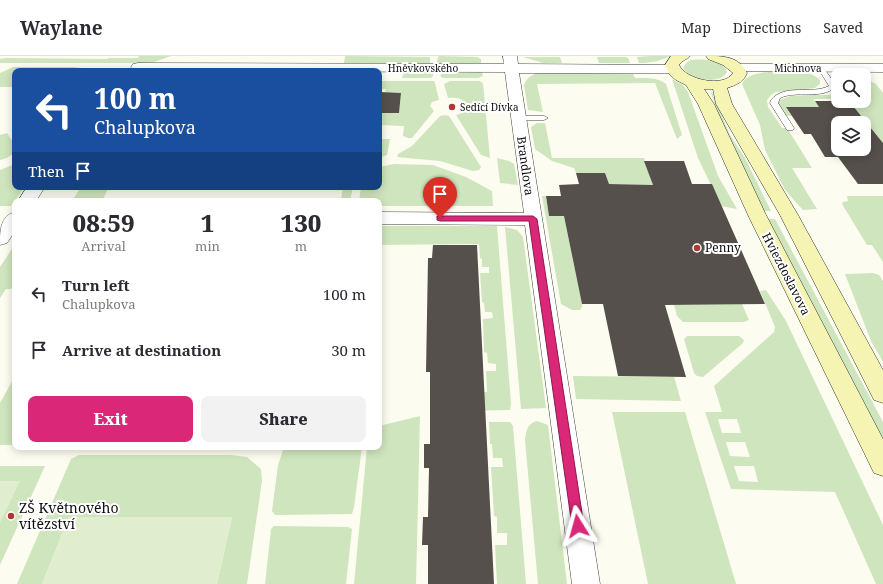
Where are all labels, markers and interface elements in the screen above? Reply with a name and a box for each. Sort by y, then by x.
text: Waylane [20,15,103,41]
text: Map [681,18,711,37]
text: Directions [733,18,801,37]
text: Saved [823,18,863,37]
street label: Hněvkovského [388,61,458,75]
street label: Michnova [774,61,822,75]
map controls [831,68,871,156]
button: search [831,68,871,108]
text: 100 m [94,79,176,117]
icon: left [28,84,80,136]
place label: Sedící Dívka [460,100,519,114]
marker: Sedící Dívka [447,102,457,112]
text: Chalupkova [94,115,196,139]
button: layers [831,116,871,156]
street label: Brandlova [513,135,538,197]
icon: arrive [72,160,94,182]
text: Then [28,161,64,181]
pin [423,177,457,218]
icon: arrive [429,183,451,205]
text: 08:59 [73,206,135,239]
text: 1 [201,206,214,239]
text: 130 [281,206,321,239]
street label: Hviezdoslavova [758,230,815,318]
text: Arrival [81,237,126,255]
text: min [195,237,220,255]
text: m [295,237,307,255]
place label: Penny [705,239,741,256]
marker: Penny [692,243,702,253]
text: Turn left [62,275,130,295]
icon: left [28,283,50,305]
text: 100 m [323,284,366,304]
text: Chalupkova [62,295,136,313]
icon: arrive [28,339,50,361]
text: Arrive at destination [62,340,221,360]
text: 30 m [331,340,366,360]
button: Exit [28,396,193,442]
button: Share [201,396,366,442]
place label: ZŠ Květnového vítězství [19,498,119,533]
position arrow [557,505,599,547]
marker: ZŠ Květnového vítězství [6,511,16,521]

